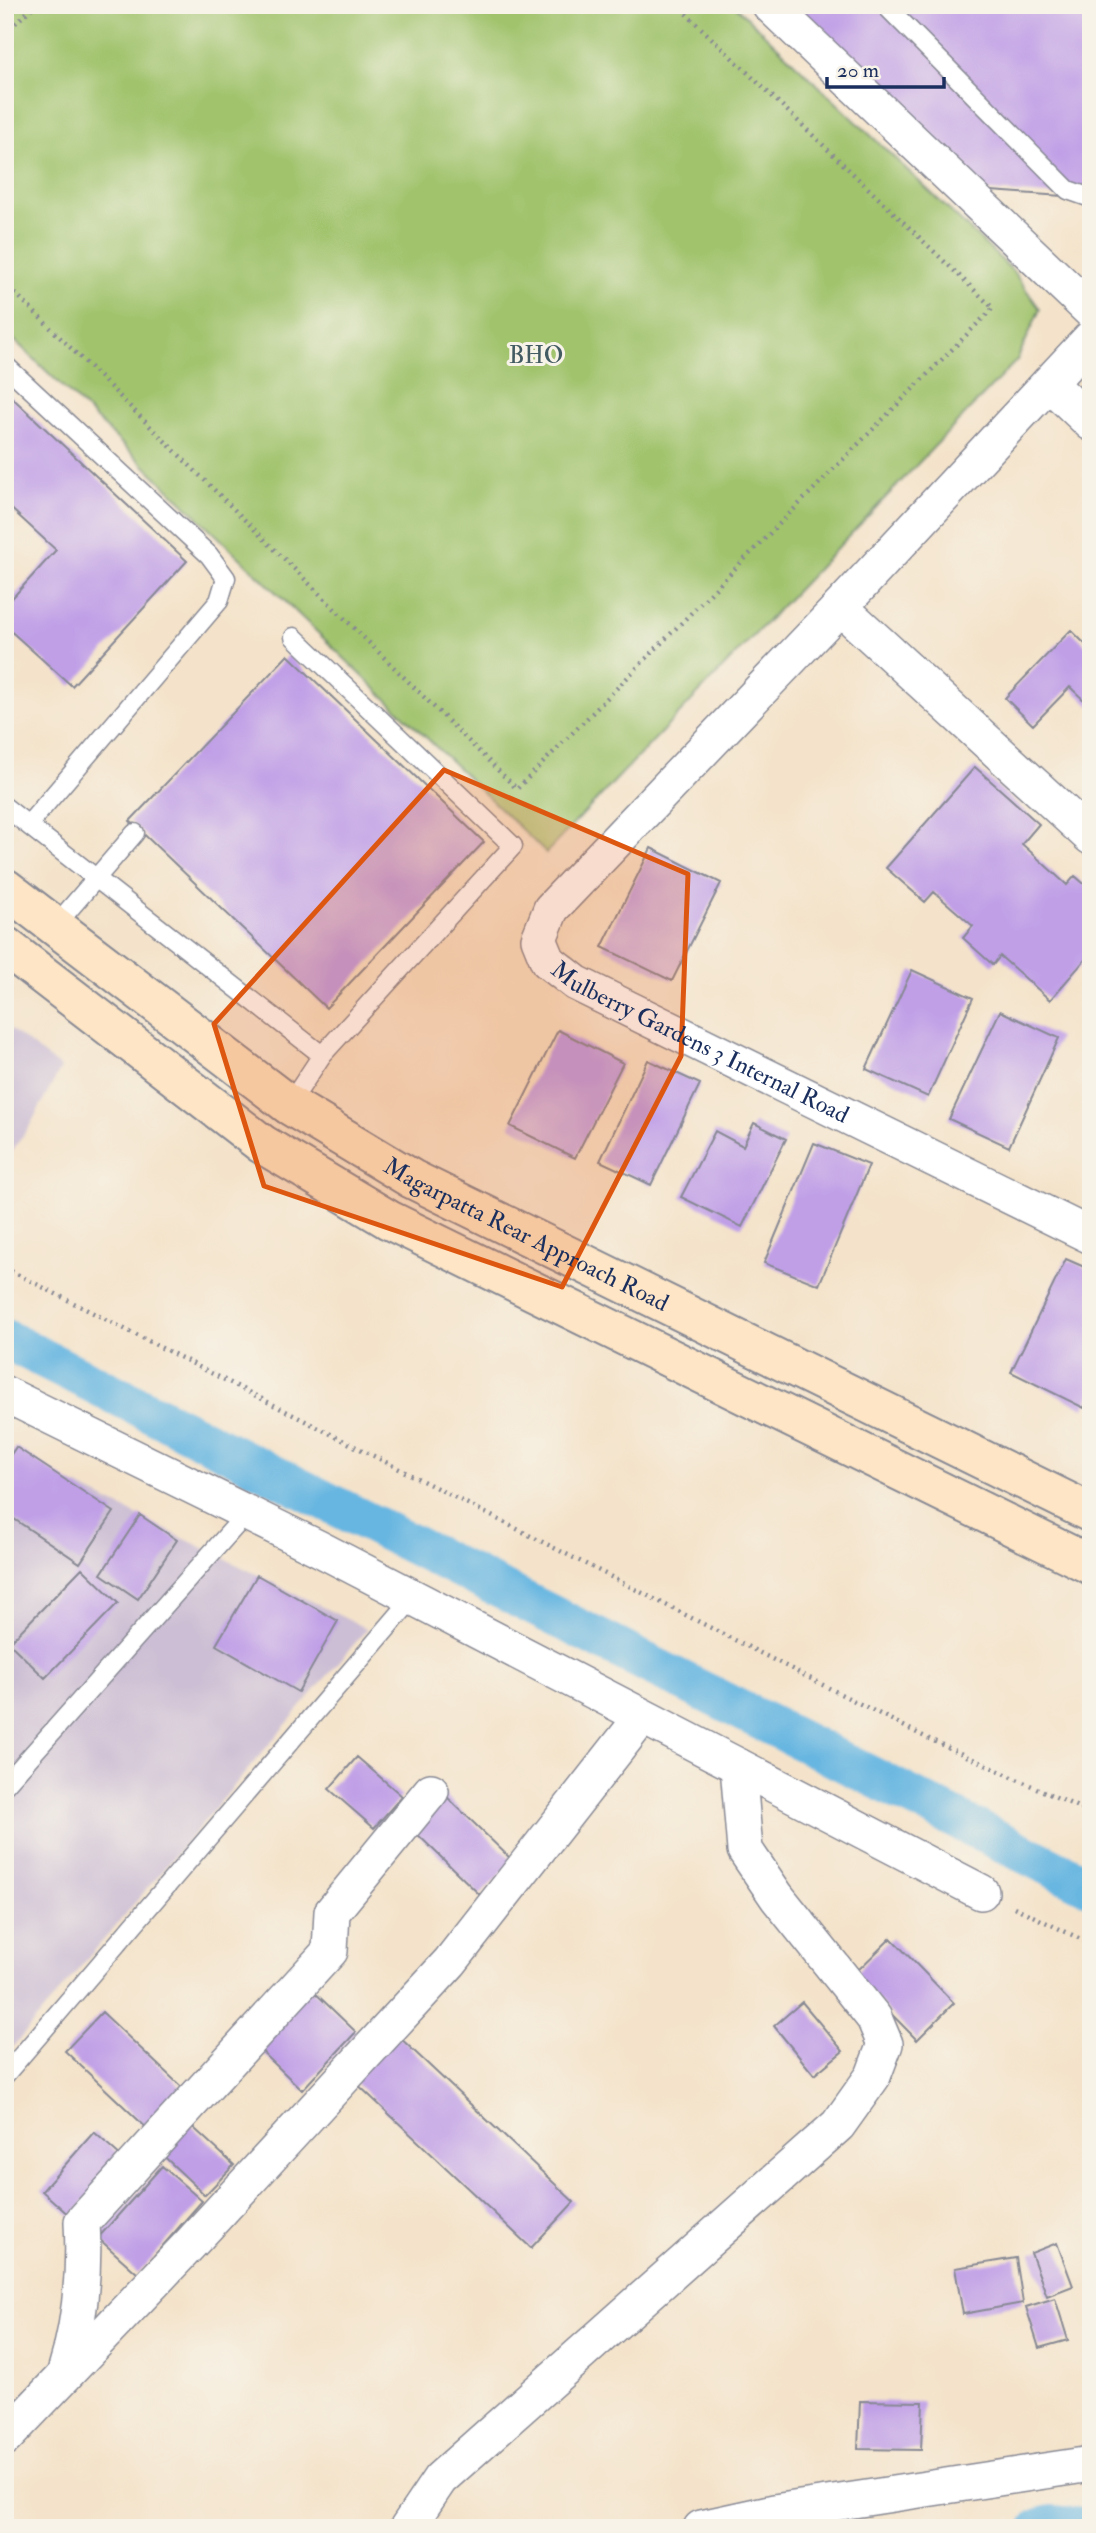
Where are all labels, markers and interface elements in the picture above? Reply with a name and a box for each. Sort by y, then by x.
scale bar [827,46,944,90]
text: 20 m [837,57,879,84]
park label: BHO [509,340,563,371]
street label: Mulberry Gardens 3 Internal Road [545,954,854,1131]
street label: Magarpatta Rear Approach Road [378,1151,674,1319]

